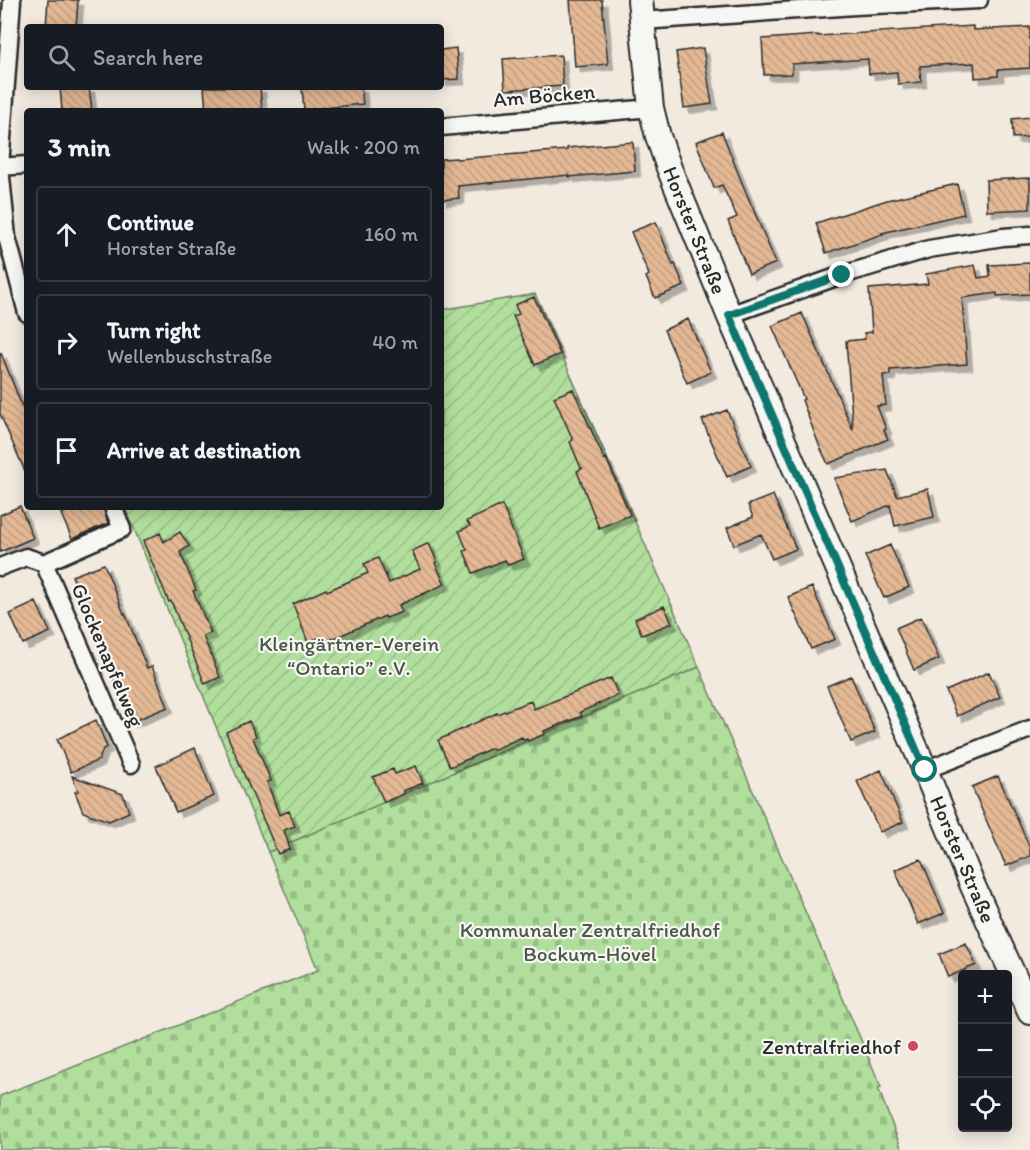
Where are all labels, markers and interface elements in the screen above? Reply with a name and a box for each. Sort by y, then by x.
search box [24,24,444,90]
icon: search [45,41,78,74]
text: Search here [93,44,203,71]
street label: Am Böcken [492,78,596,112]
text: 3 min [48,131,110,163]
text: Walk · 200 m [307,135,420,159]
street label: Horster Straße [658,162,732,298]
text: Continue [107,209,194,236]
icon: ahead [50,218,83,251]
text: 160 m [365,222,418,246]
text: Horster Straße [107,236,236,260]
route end [828,261,854,287]
text: Turn right [107,317,201,344]
icon: right [50,326,83,359]
text: 40 m [372,330,418,354]
text: Wellenbuschstraße [107,344,272,368]
icon: arrive [50,434,83,467]
text: Arrive at destination [107,437,301,464]
street label: Glockenapfelweg [66,579,150,731]
park label: Kleingärtner-Verein “Ontario” e.V. [259,631,439,680]
route start [911,756,937,782]
street label: Horster Straße [925,792,1001,926]
park label: Kommunaler Zentralfriedhof Bockum-Hövel [460,917,720,966]
map controls [958,970,1012,1132]
button: + [958,970,1012,1024]
button: − [958,1024,1012,1078]
place label: Zentralfriedhof [762,1034,901,1059]
marker: Zentralfriedhof [906,1039,920,1053]
button: locate [958,1078,1012,1132]

